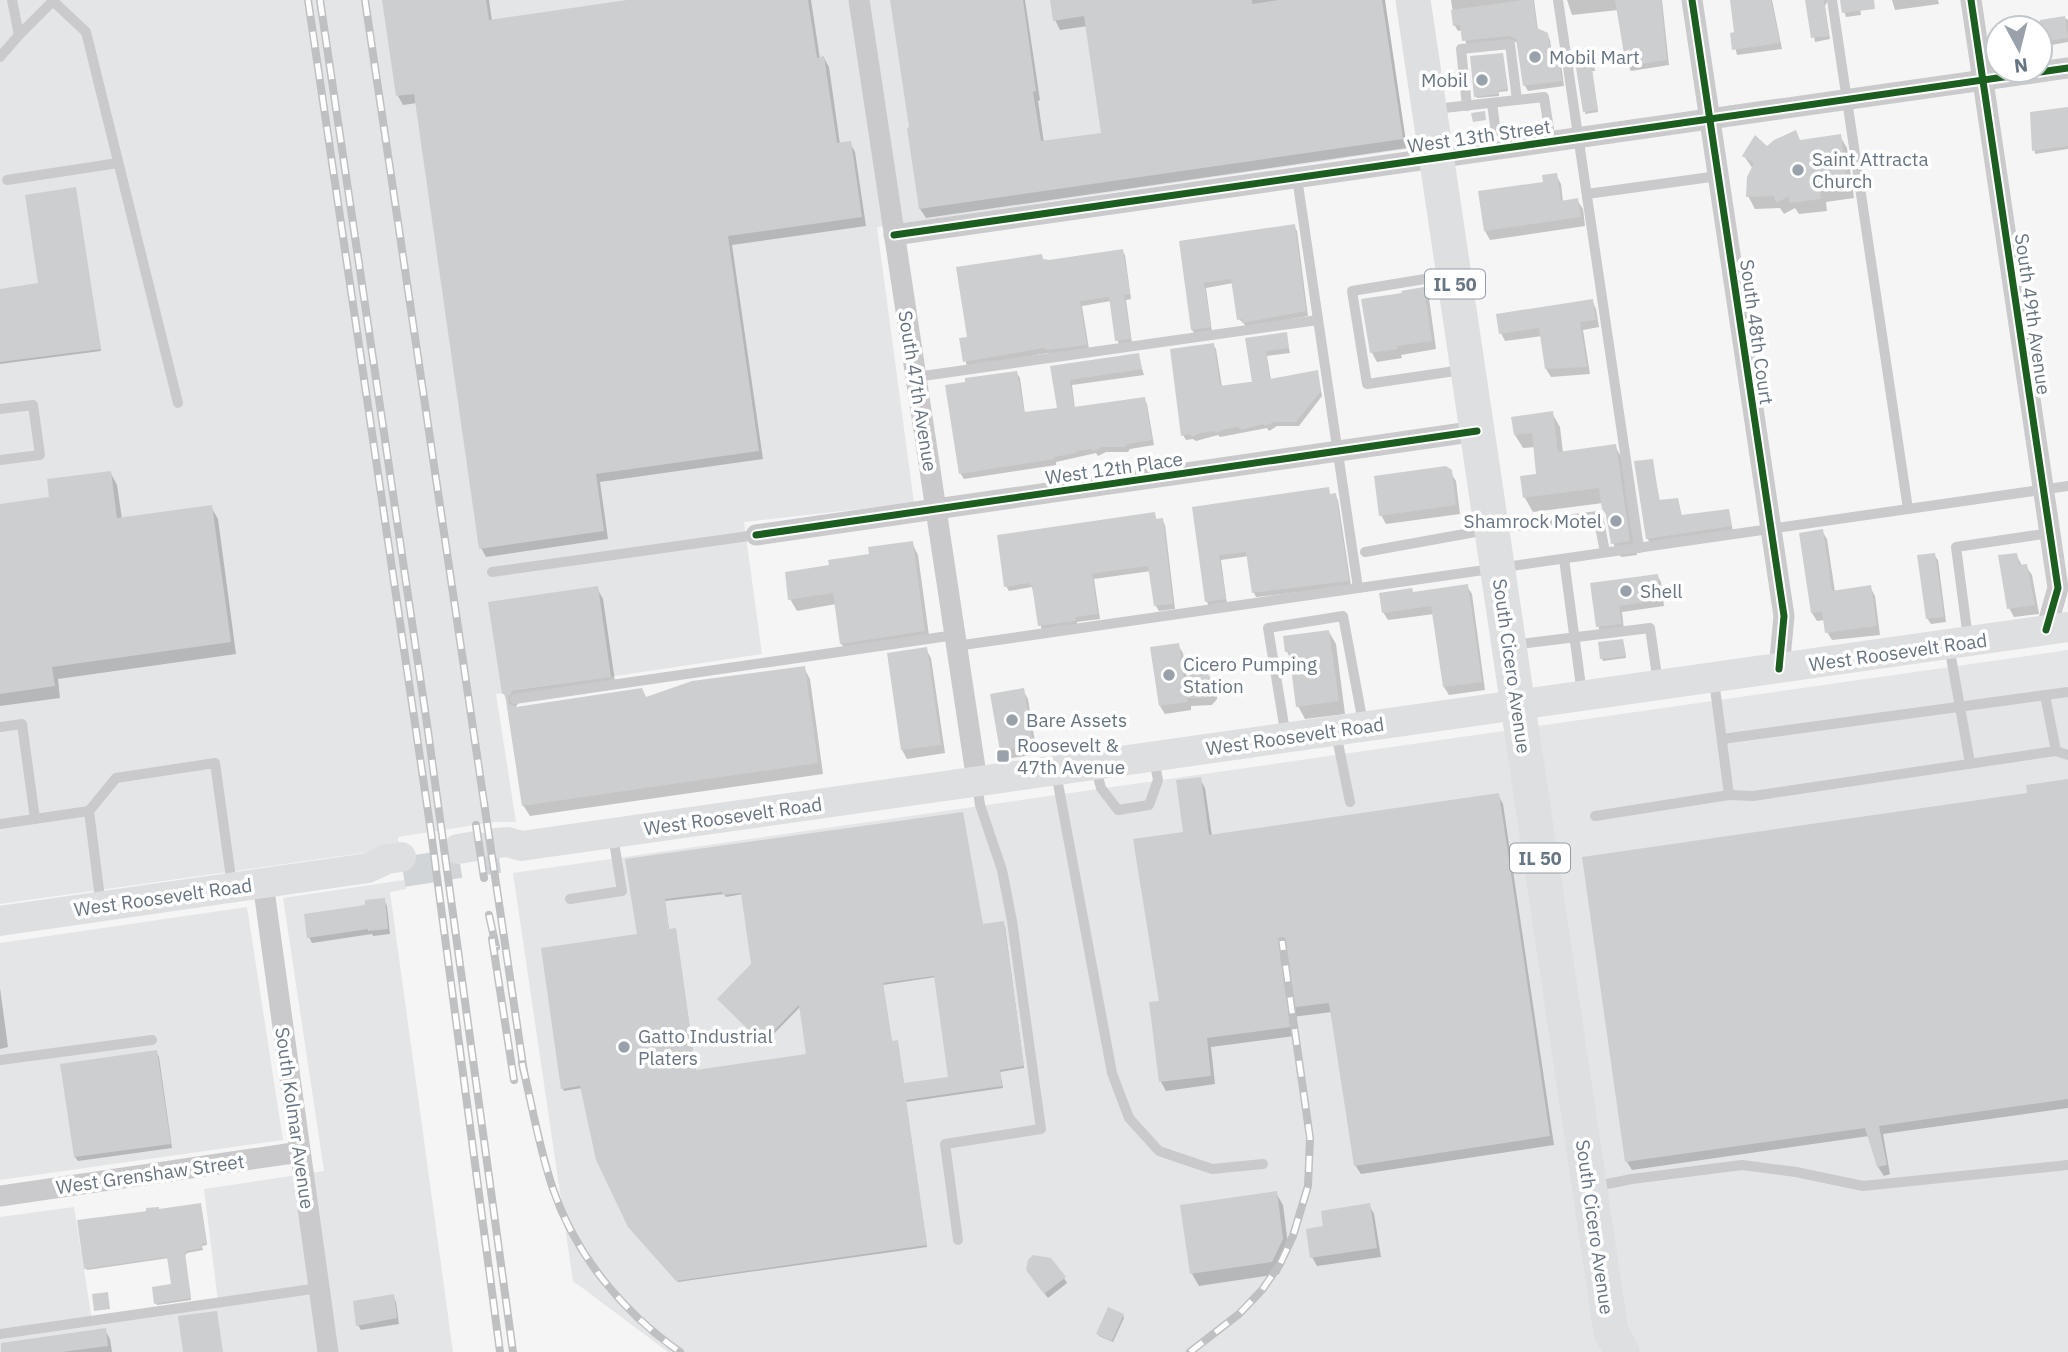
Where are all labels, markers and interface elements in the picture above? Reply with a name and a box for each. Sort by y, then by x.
north arrow [1984,14,2054,84]
place label: Mobil Mart [1549,45,1640,69]
marker: Mobil Mart [1527,49,1543,65]
text: N [2013,53,2029,79]
place label: Mobil [1421,68,1468,92]
marker: Mobil [1474,72,1490,88]
street label: West 13th Street [1406,114,1552,158]
place label: Saint Attracta Church [1812,147,1929,193]
marker: Saint Attracta Church [1790,162,1806,178]
street label: South 49th Avenue [2010,232,2056,396]
street label: South 48th Court [1735,258,1779,406]
road number: IL 50 [1425,270,1485,298]
street label: South 47th Avenue [893,309,943,473]
street label: West 12th Place [1044,446,1184,490]
place label: Shamrock Motel [1464,509,1602,533]
marker: Shamrock Motel [1608,513,1624,529]
street label: South Cicero Avenue [1488,577,1536,755]
place label: Shell [1640,579,1683,603]
marker: Shell [1618,583,1634,599]
street label: West Roosevelt Road [1807,628,1989,676]
place label: Cicero Pumping Station [1183,652,1317,698]
marker: Cicero Pumping Station [1161,667,1177,683]
place label: Bare Assets [1026,708,1127,732]
marker: Bare Assets [1004,712,1020,728]
street label: West Roosevelt Road [1204,712,1386,760]
place label: Roosevelt & 47th Avenue [1017,733,1125,779]
marker: Roosevelt & 47th Avenue [995,748,1011,764]
street label: West Roosevelt Road [642,792,824,840]
road number: IL 50 [1510,844,1570,872]
street label: West Roosevelt Road [72,873,254,921]
place label: Gatto Industrial Platers [638,1024,773,1070]
street label: South Kolmar Avenue [270,1026,320,1210]
marker: Gatto Industrial Platers [616,1039,632,1055]
street label: South Cicero Avenue [1571,1138,1619,1316]
street label: West Grenshaw Street [54,1149,246,1199]

